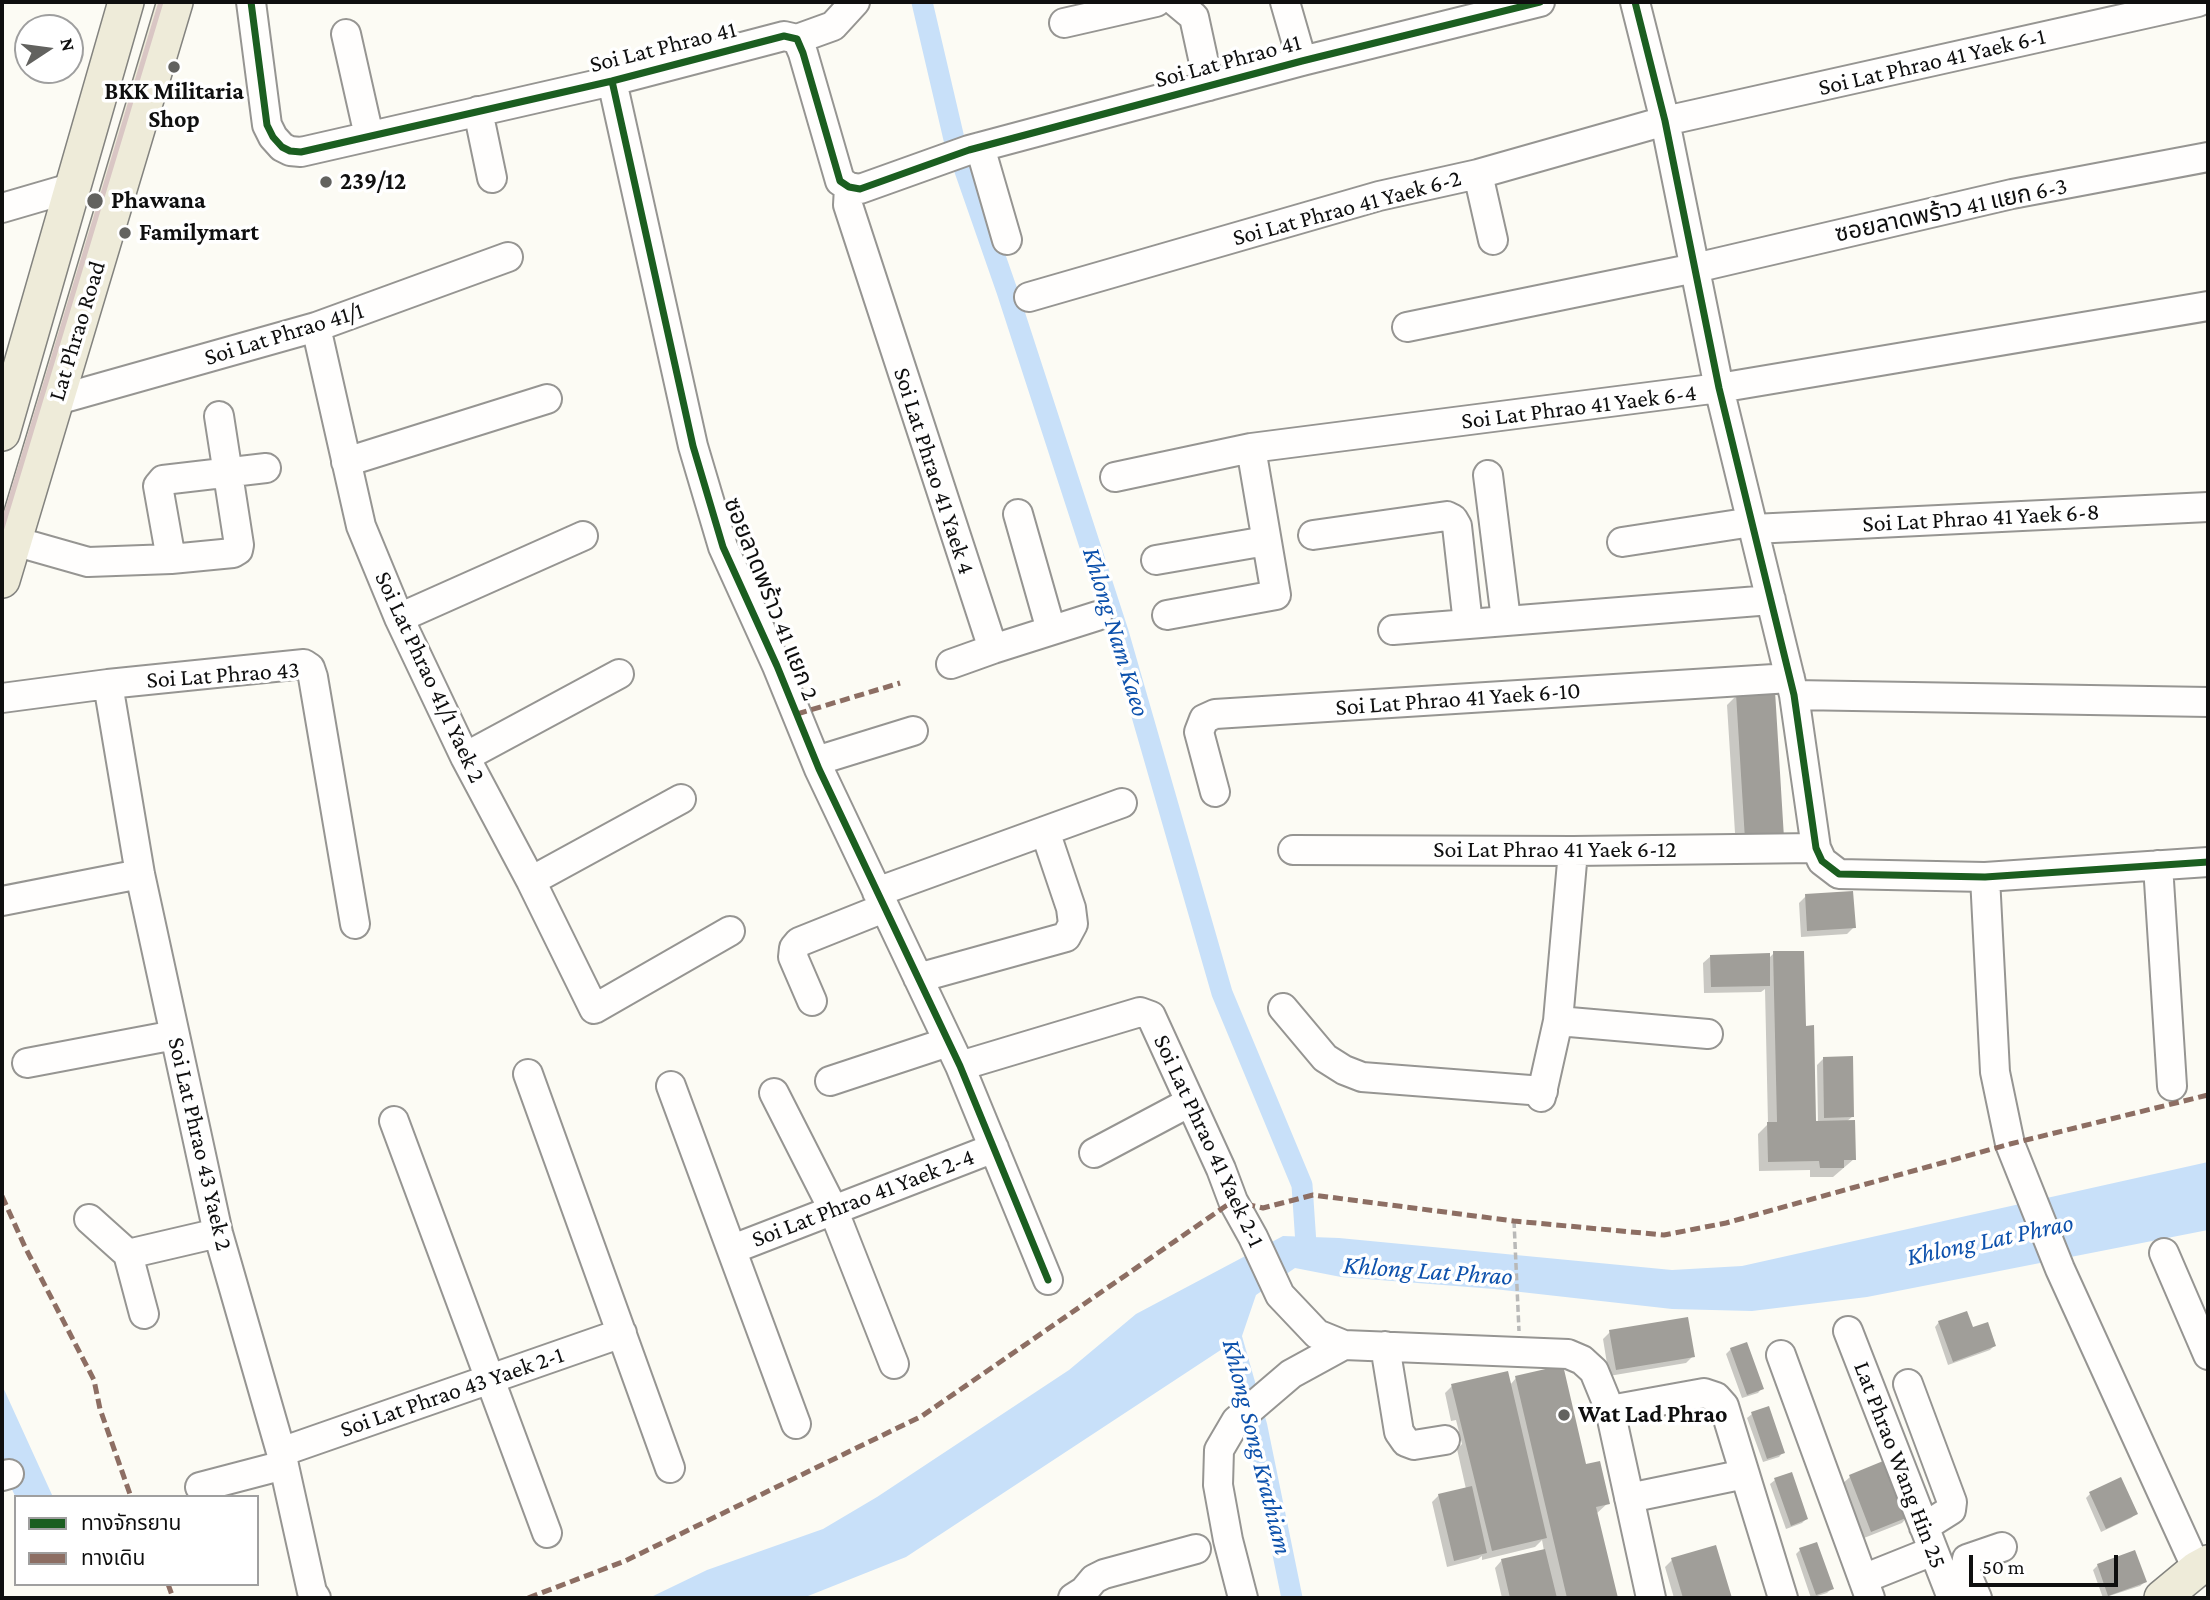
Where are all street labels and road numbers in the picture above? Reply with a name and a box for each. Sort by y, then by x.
street label: Soi Lat Phrao 41 [587,15,739,79]
street label: Soi Lat Phrao 41 Yaek 6-1 [1816,22,2048,102]
street label: Soi Lat Phrao 41 [1152,28,1304,94]
street label: Soi Lat Phrao 41 Yaek 6-2 [1230,164,1464,252]
street label: ซอยลาดพร้าว 41 แยก 6-3 [1832,171,2070,249]
street label: Lat Phrao Road [42,258,112,404]
street label: Soi Lat Phrao 41/1 [201,296,367,372]
street label: Soi Lat Phrao 41 Yaek 4 [887,364,981,578]
street label: Soi Lat Phrao 41 Yaek 6-4 [1460,378,1698,436]
street label: ซอยลาดพร้าว 41 แยก 2 [717,493,825,705]
street label: Soi Lat Phrao 41 Yaek 6-8 [1862,497,2100,539]
street label: Soi Lat Phrao 41/1 Yaek 2 [368,567,492,787]
street label: Soi Lat Phrao 43 [145,655,301,695]
street label: Soi Lat Phrao 41 Yaek 6-10 [1334,676,1582,722]
street label: Soi Lat Phrao 41 Yaek 6-12 [1433,836,1677,864]
street label: Soi Lat Phrao 41 Yaek 2-1 [1147,1030,1271,1252]
street label: Soi Lat Phrao 43 Yaek 2 [161,1034,239,1254]
street label: Soi Lat Phrao 41 Yaek 2-4 [748,1142,978,1254]
street label: Soi Lat Phrao 43 Yaek 2-1 [336,1340,568,1444]
street label: Lat Phrao Wang Hin 25 [1847,1357,1953,1573]

